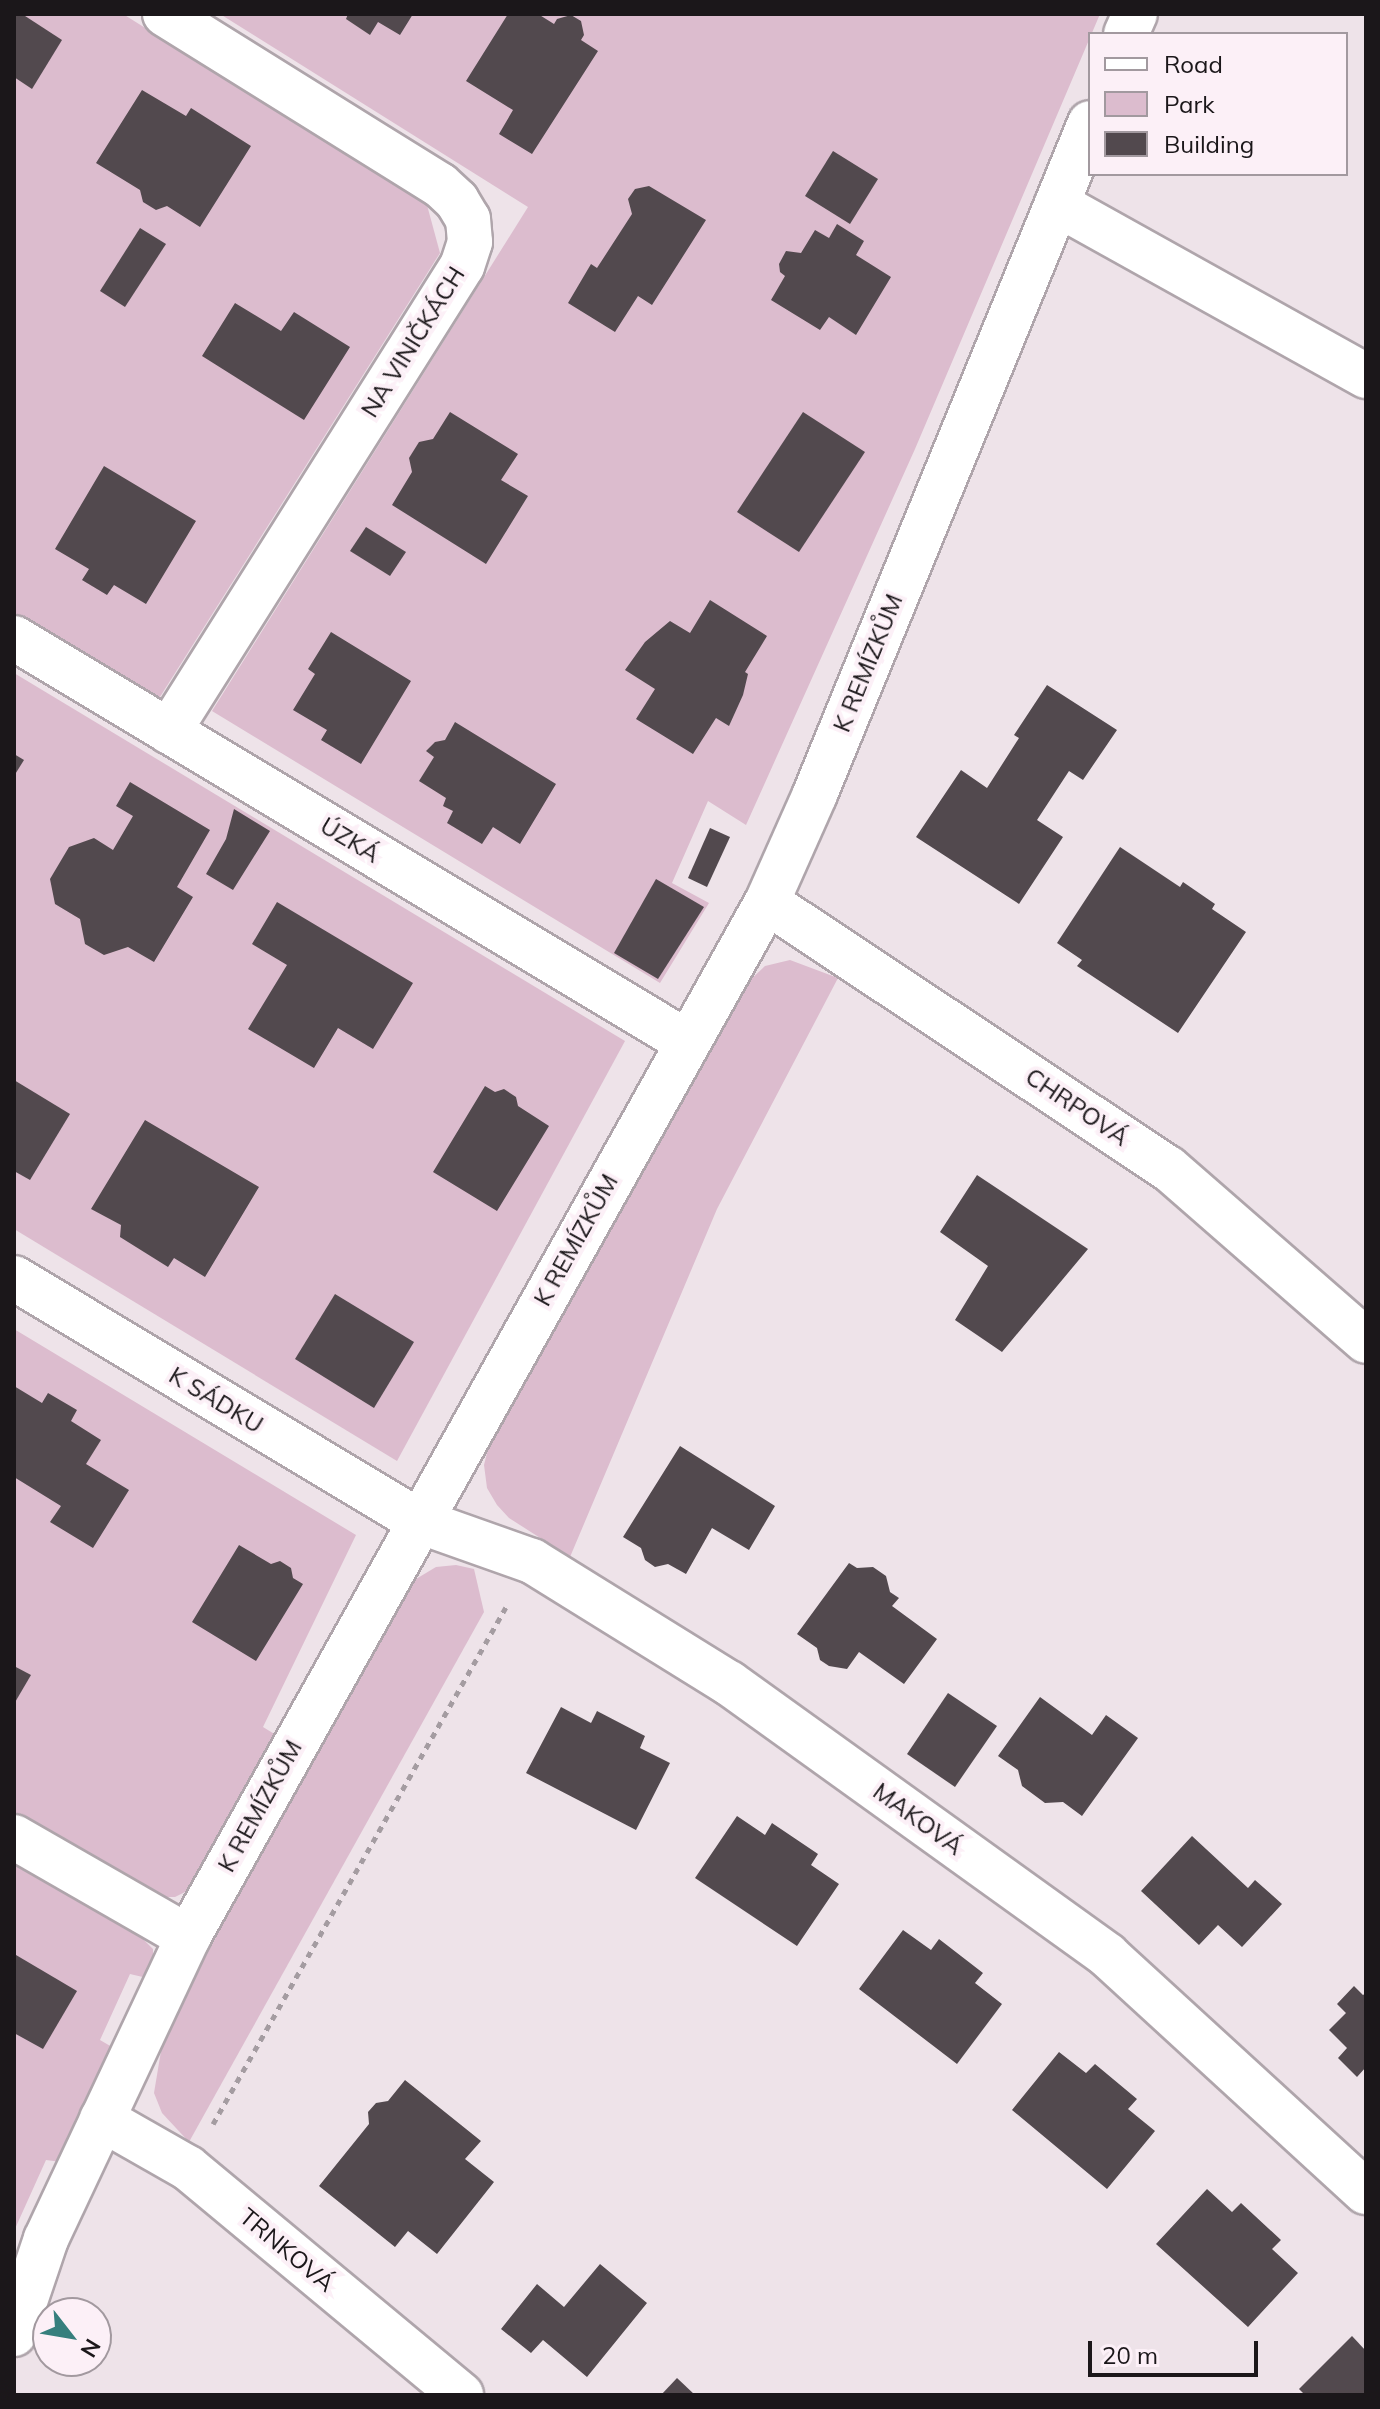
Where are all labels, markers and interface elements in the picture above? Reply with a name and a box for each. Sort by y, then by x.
legend [1088,32,1348,176]
text: Road [1164,49,1223,79]
text: Park [1164,89,1215,119]
text: Building [1164,129,1254,159]
street label: NA VINIČKÁCH [355,261,471,423]
street label: K REMÍZKŮM [827,590,909,736]
street label: ÚZKÁ [315,811,385,869]
street label: CHRPOVÁ [1020,1062,1134,1152]
street label: K REMÍZKŮM [528,1169,624,1311]
street label: K SÁDKU [164,1361,268,1439]
street label: K REMÍZKŮM [212,1735,308,1877]
street label: MAKOVÁ [867,1777,969,1861]
street label: TRNKOVÁ [234,2202,340,2298]
north arrow [32,2297,112,2377]
scale bar [1092,2325,1262,2375]
text: N [75,2334,107,2363]
text: 20 m [1102,2340,1158,2370]

